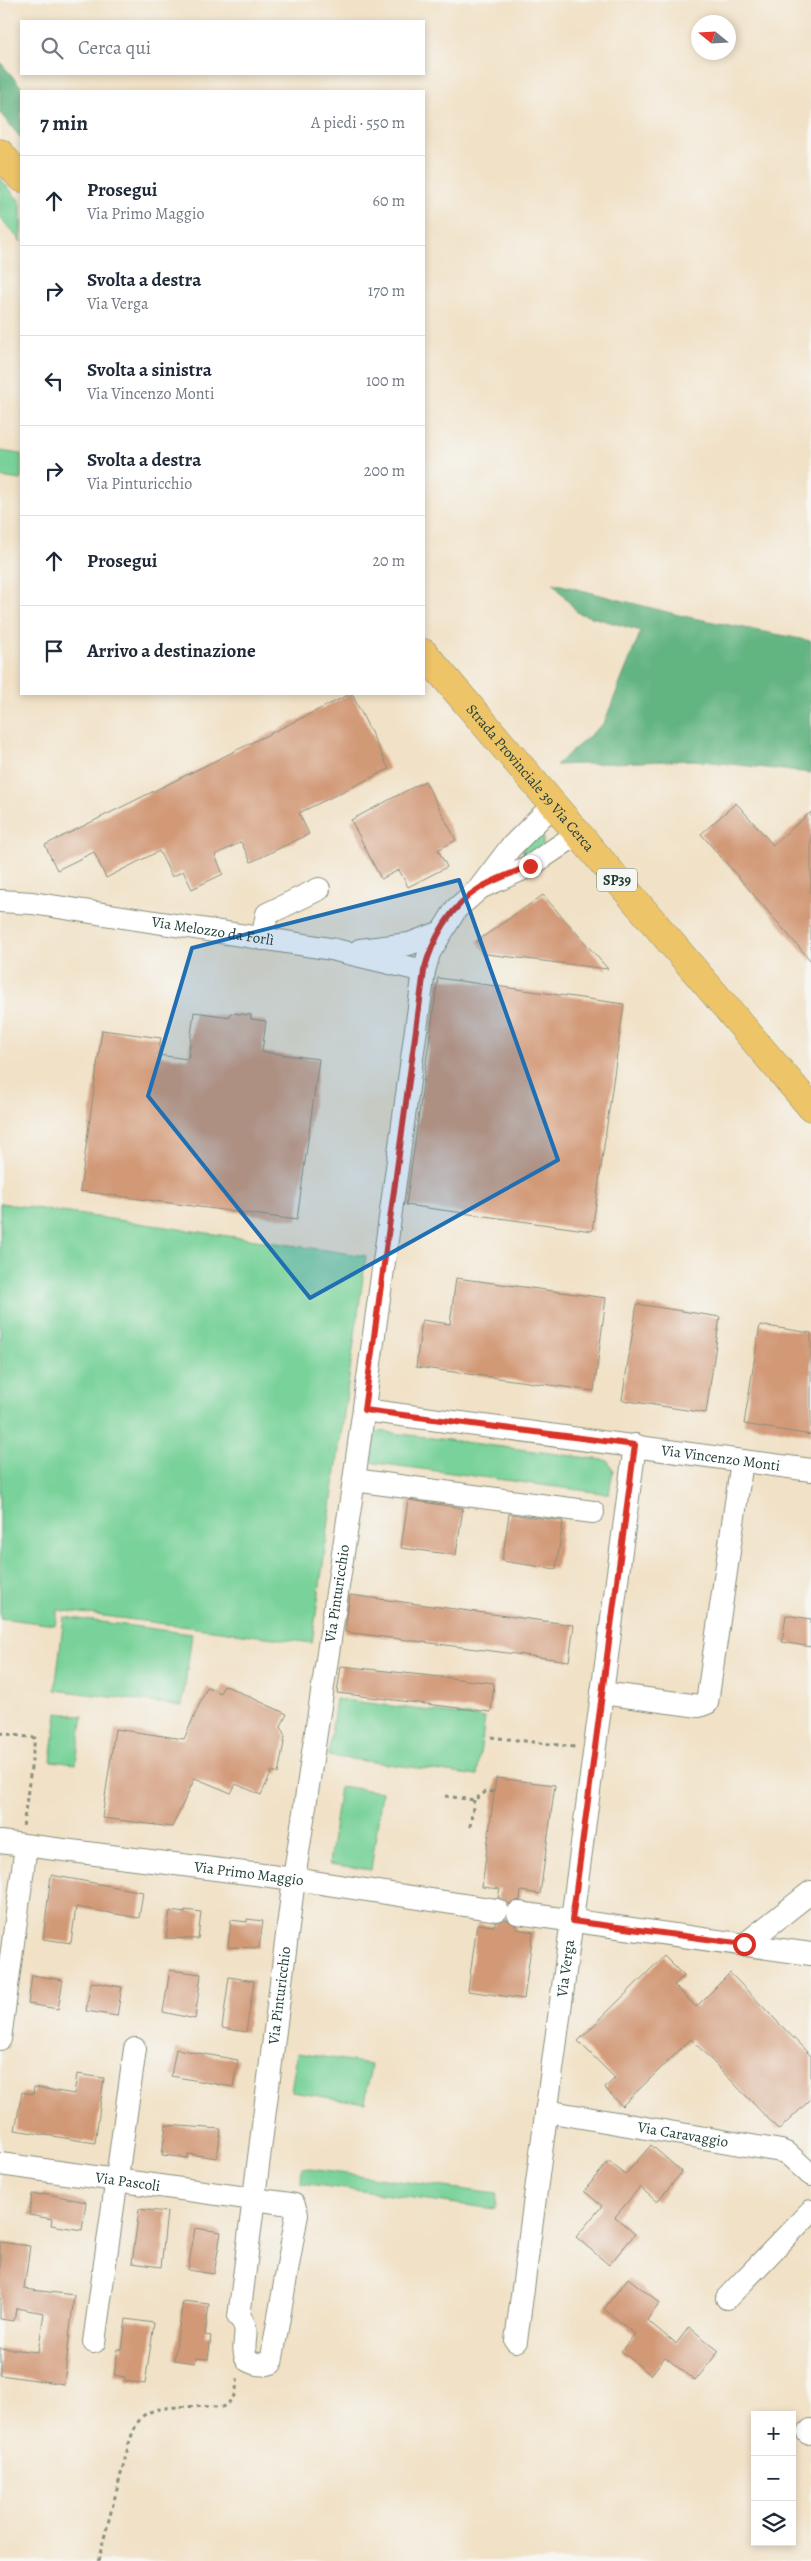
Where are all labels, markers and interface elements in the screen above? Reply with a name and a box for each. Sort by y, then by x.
north arrow [691,15,736,60]
search box [20,20,425,75]
icon: search [38,34,66,62]
text: Cerca qui [78,35,151,61]
text: 7 min [40,109,88,137]
text: A piedi · 550 m [311,112,405,134]
text: Prosegui [87,177,157,203]
icon: ahead [40,187,68,215]
text: 60 m [373,190,405,212]
text: Via Primo Maggio [87,203,204,225]
text: Svolta a destra [87,267,201,293]
icon: right [40,277,68,305]
text: 170 m [368,280,405,302]
text: Via Verga [87,293,148,315]
text: Svolta a sinistra [87,357,212,383]
icon: left [40,367,68,395]
text: 100 m [366,370,405,392]
text: Via Vincenzo Monti [87,383,214,405]
text: Svolta a destra [87,447,201,473]
icon: right [40,457,68,485]
text: 200 m [364,460,405,482]
text: Via Pinturicchio [87,473,192,495]
icon: ahead [40,547,68,575]
text: Prosegui [87,548,157,574]
text: 20 m [372,550,405,572]
icon: arrive [40,637,68,665]
text: Arrivo a destinazione [87,638,256,664]
street label: Strada Provinciale 39 Via Cerca [462,700,599,856]
route end [519,855,542,878]
road number: SP39 [597,868,637,892]
street label: Via Melozzo da Forlì [149,911,275,950]
street label: Via Vincenzo Monti [659,1440,781,1476]
street label: Via Pinturicchio [320,1543,354,1645]
street label: Via Primo Maggio [192,1856,305,1890]
route start [733,1933,756,1956]
street label: Via Verga [552,1938,579,1999]
street label: Via Pinturicchio [263,1945,295,2047]
street label: Via Caravaggio [635,2117,730,2152]
street label: Via Pascoli [93,2167,162,2196]
map controls [751,2411,796,2546]
button: + [751,2411,796,2456]
button: − [751,2456,796,2501]
button: layers [751,2501,796,2546]

